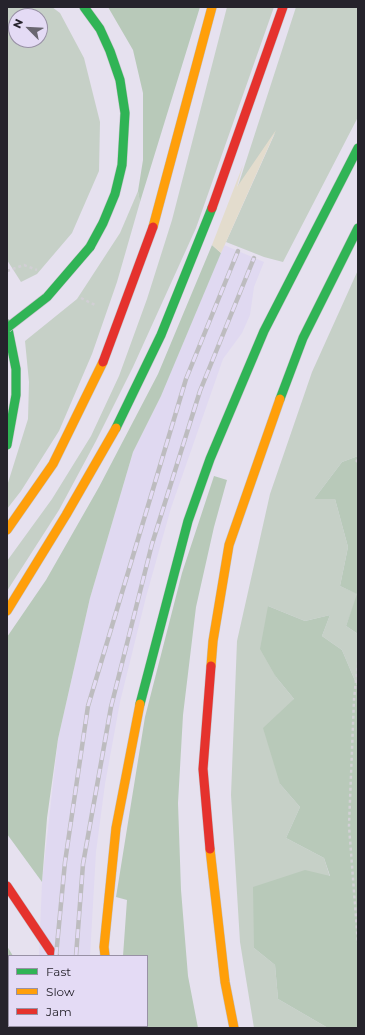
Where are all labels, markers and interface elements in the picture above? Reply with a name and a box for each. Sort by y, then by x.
north arrow [8,8,48,48]
text: N [10,17,26,30]
legend [8,955,148,1027]
text: Fast [46,964,71,979]
text: Slow [46,984,75,999]
text: Jam [46,1004,72,1019]

